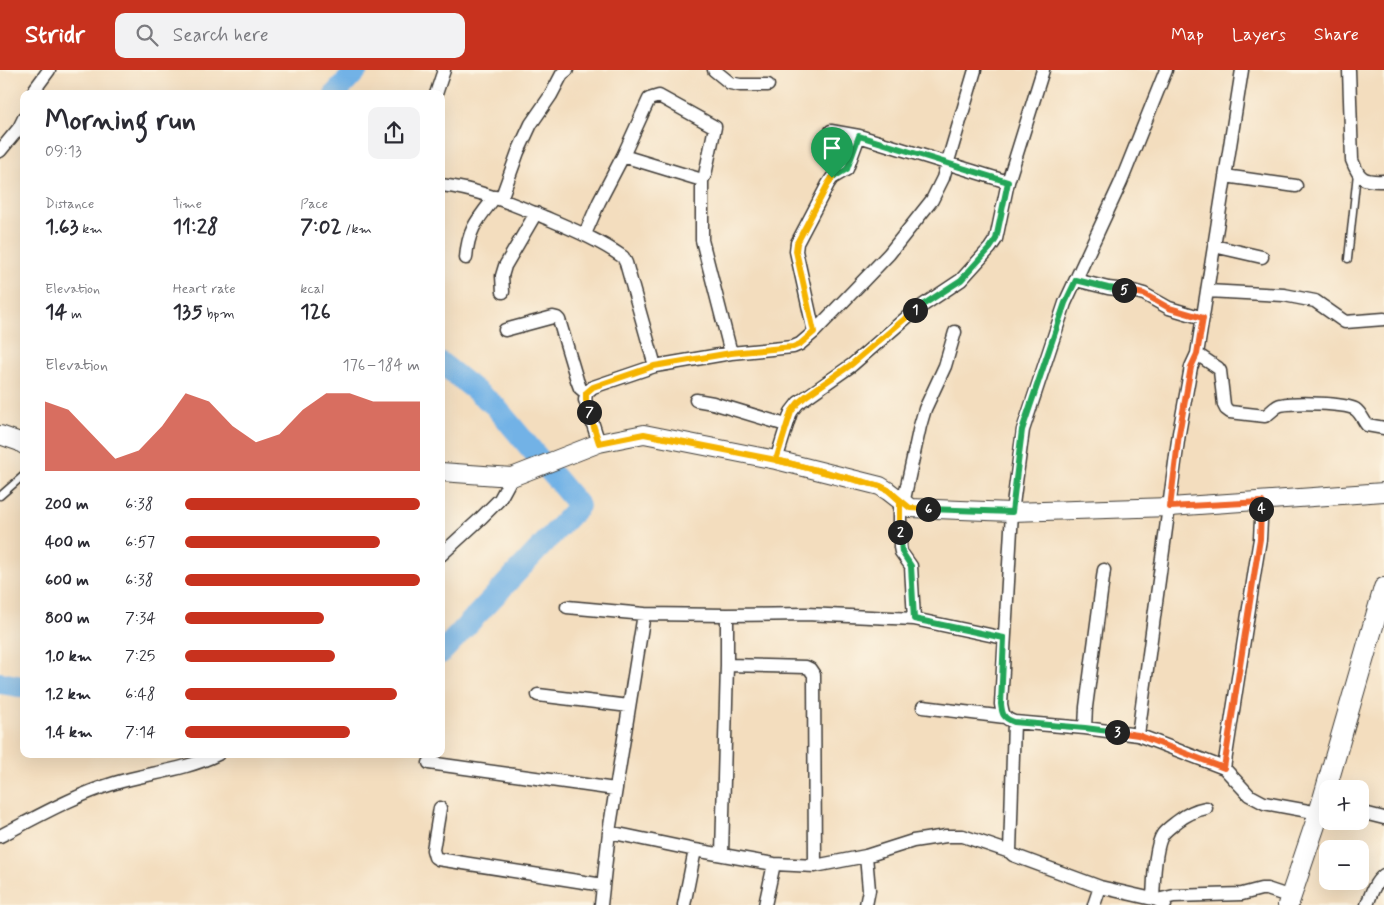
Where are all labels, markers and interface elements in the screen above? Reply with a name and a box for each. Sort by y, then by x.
search box [115,13,465,58]
text: Stridr [25,20,85,51]
icon: search [133,21,161,49]
text: Search here [173,23,269,48]
text: Map [1171,23,1204,47]
text: Layers [1232,23,1286,47]
text: Share [1314,23,1359,47]
text: Morning run [45,103,196,140]
button: share [368,107,420,159]
pin [811,127,853,178]
icon: arrive [818,134,846,162]
text: 09:13 [45,141,82,162]
text: Distance [45,195,94,213]
text: Time [173,195,202,213]
text: Pace [300,195,328,213]
text: 1.63 [45,213,78,241]
text: 11:28 [173,213,218,241]
text: 7:02 [300,213,342,241]
text: km [78,220,103,238]
text: /km [342,220,372,238]
pin: 5 [1112,278,1136,302]
text: Elevation [45,280,100,298]
text: Heart rate [173,280,236,298]
text: kcal [300,280,324,298]
text: 5 [1120,281,1129,299]
text: 14 [45,298,67,326]
text: 135 [173,298,203,326]
text: 126 [300,298,331,326]
pin: 1 [902,298,928,322]
text: 1 [912,301,919,319]
text: m [67,305,82,323]
text: bpm [203,305,235,323]
text: Elevation [45,355,108,376]
text: 176–184 m [343,355,420,376]
pin: 7 [576,400,602,424]
text: 7 [585,403,594,421]
text: 200 m [45,494,89,515]
text: 6:38 [125,494,153,515]
pin: 6 [916,496,940,522]
pin: 4 [1248,496,1274,522]
text: 6 [925,500,932,518]
text: 4 [1257,500,1266,518]
pin: 2 [888,520,912,544]
text: 2 [897,523,904,541]
text: 400 m [45,532,90,553]
text: 6:57 [125,532,155,553]
text: 600 m [45,570,89,591]
text: 6:38 [125,570,153,591]
text: 800 m [45,608,90,629]
text: 7:34 [125,608,156,629]
text: 1.0 km [45,646,92,667]
text: 7:25 [125,646,155,667]
text: 1.2 km [45,684,91,705]
text: 6:48 [125,684,156,705]
pin: 3 [1104,720,1130,744]
text: 1.4 km [45,722,92,743]
text: 7:14 [125,722,156,743]
text: 3 [1114,723,1121,741]
map controls [1319,780,1369,890]
button: + [1319,780,1369,830]
button: − [1319,840,1369,890]

